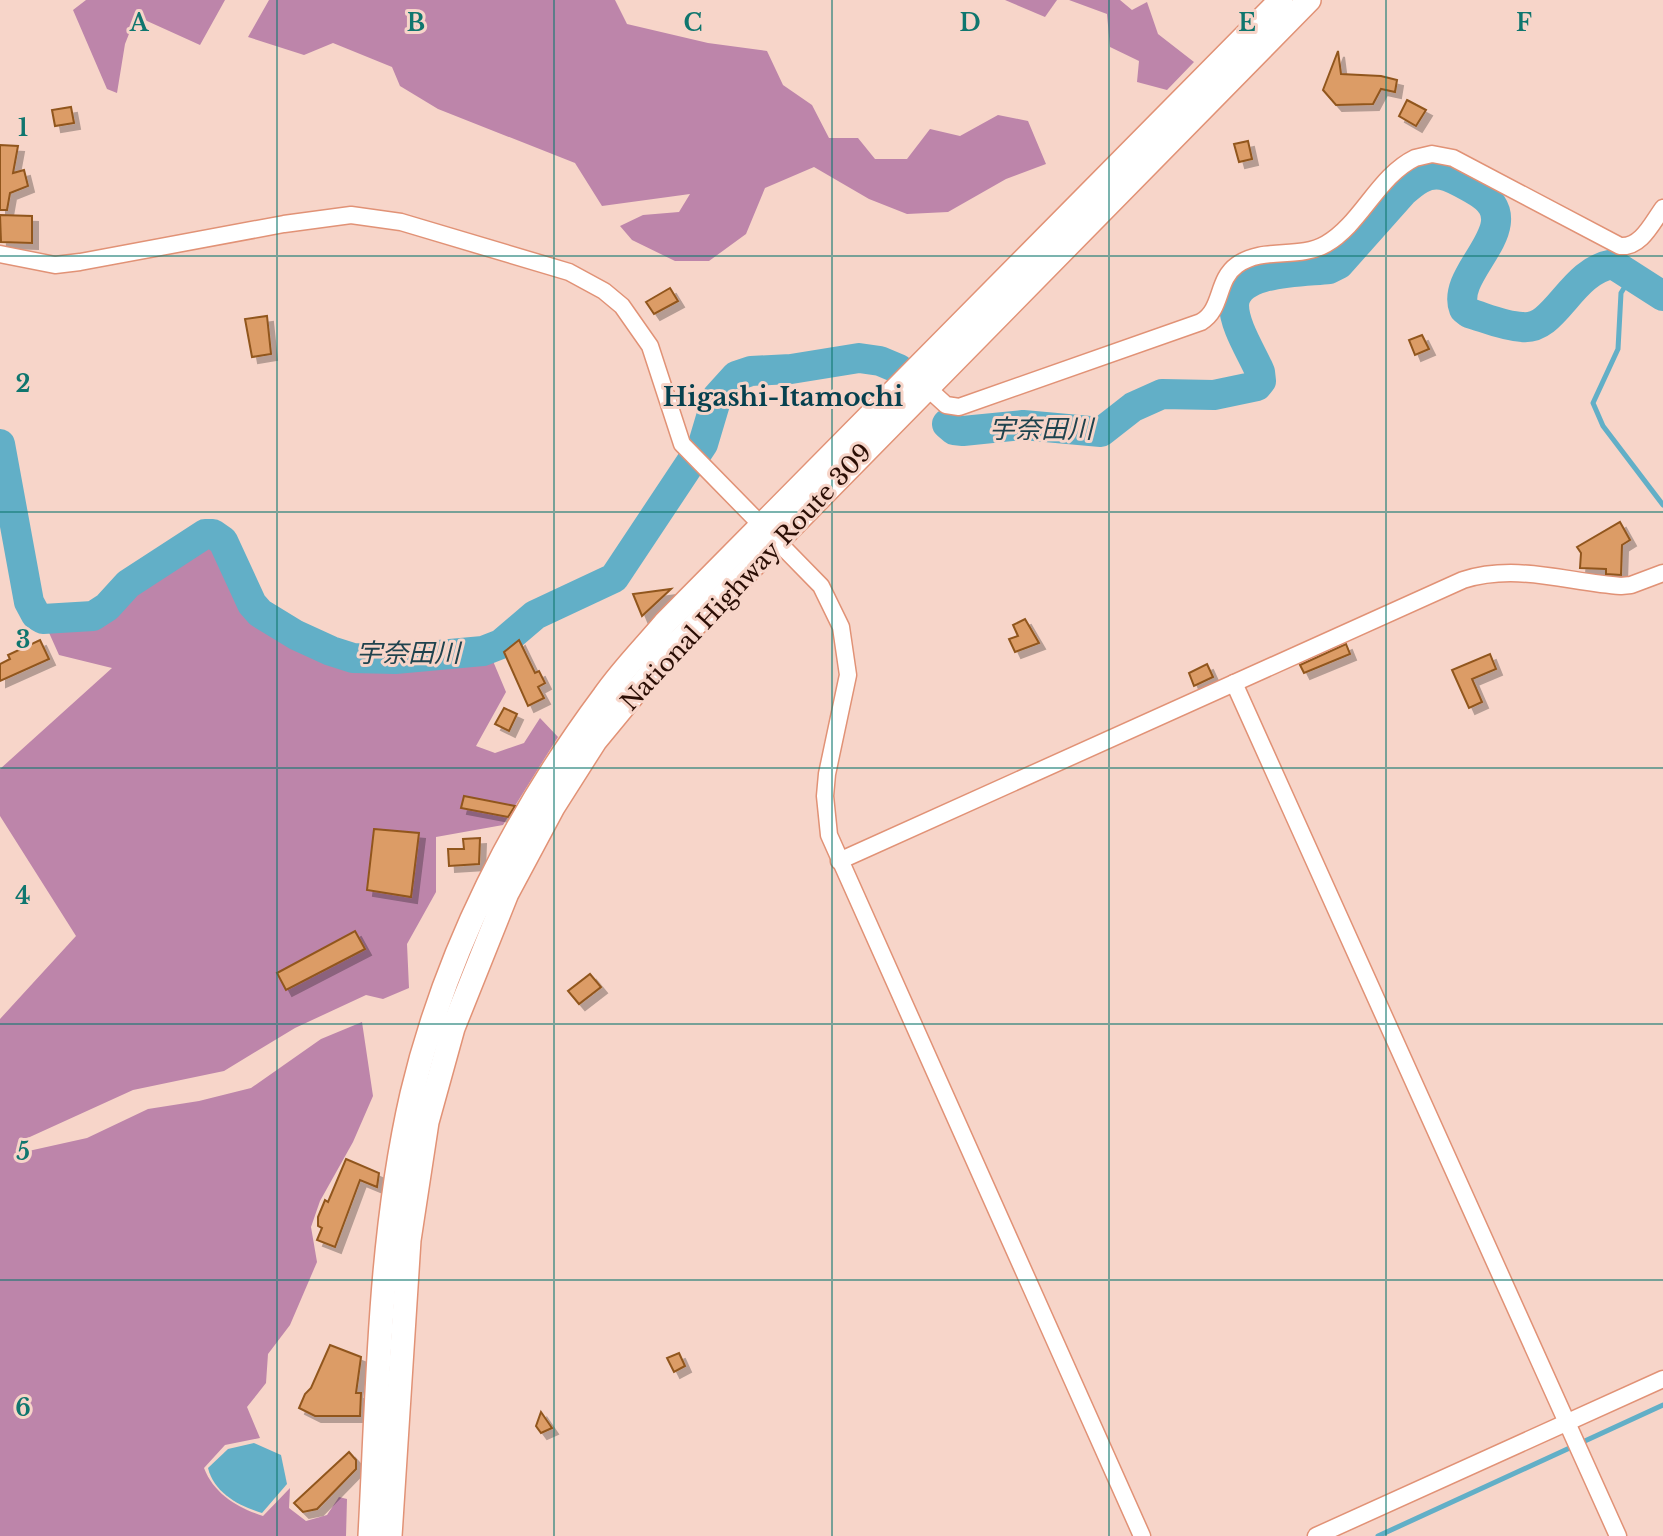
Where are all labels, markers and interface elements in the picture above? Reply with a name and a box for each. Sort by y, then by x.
text: A [129,9,150,37]
text: B [407,9,425,37]
text: C [684,9,702,37]
text: D [959,9,981,37]
text: E [1238,9,1256,37]
text: F [1516,9,1532,37]
text: 1 [18,114,28,142]
text: 2 [16,370,30,398]
district label: Higashi-Itamochi [663,381,903,413]
water label: 宇奈田川 [989,413,1096,445]
street label: National Highway Route 309 [615,438,877,716]
text: 3 [16,626,30,654]
water label: 宇奈田川 [356,637,463,669]
text: 4 [15,882,31,910]
text: 5 [16,1138,30,1166]
text: 6 [15,1394,31,1422]

